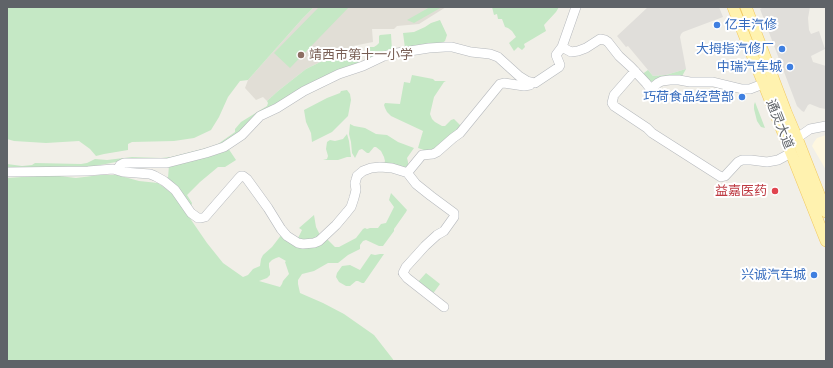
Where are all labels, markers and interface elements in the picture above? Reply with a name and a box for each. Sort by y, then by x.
place label: 亿丰汽修 [725,17,777,33]
marker: 亿丰汽修 [712,20,722,30]
place label: 大拇指汽修厂 [696,41,774,57]
marker: 大拇指汽修厂 [777,44,787,54]
place label: 靖西市第十一小学 [309,47,413,63]
marker: 靖西市第十一小学 [296,50,306,60]
place label: 中瑞汽车城 [717,59,782,75]
marker: 中瑞汽车城 [785,62,795,72]
place label: 巧荷食品经营部 [643,89,734,105]
marker: 巧荷食品经营部 [737,92,747,102]
street label: 通灵大道 [763,97,797,151]
place label: 益嘉医药 [715,183,767,199]
marker: 益嘉医药 [770,186,780,196]
place label: 兴诚汽车城 [741,267,806,283]
marker: 兴诚汽车城 [809,270,819,280]

